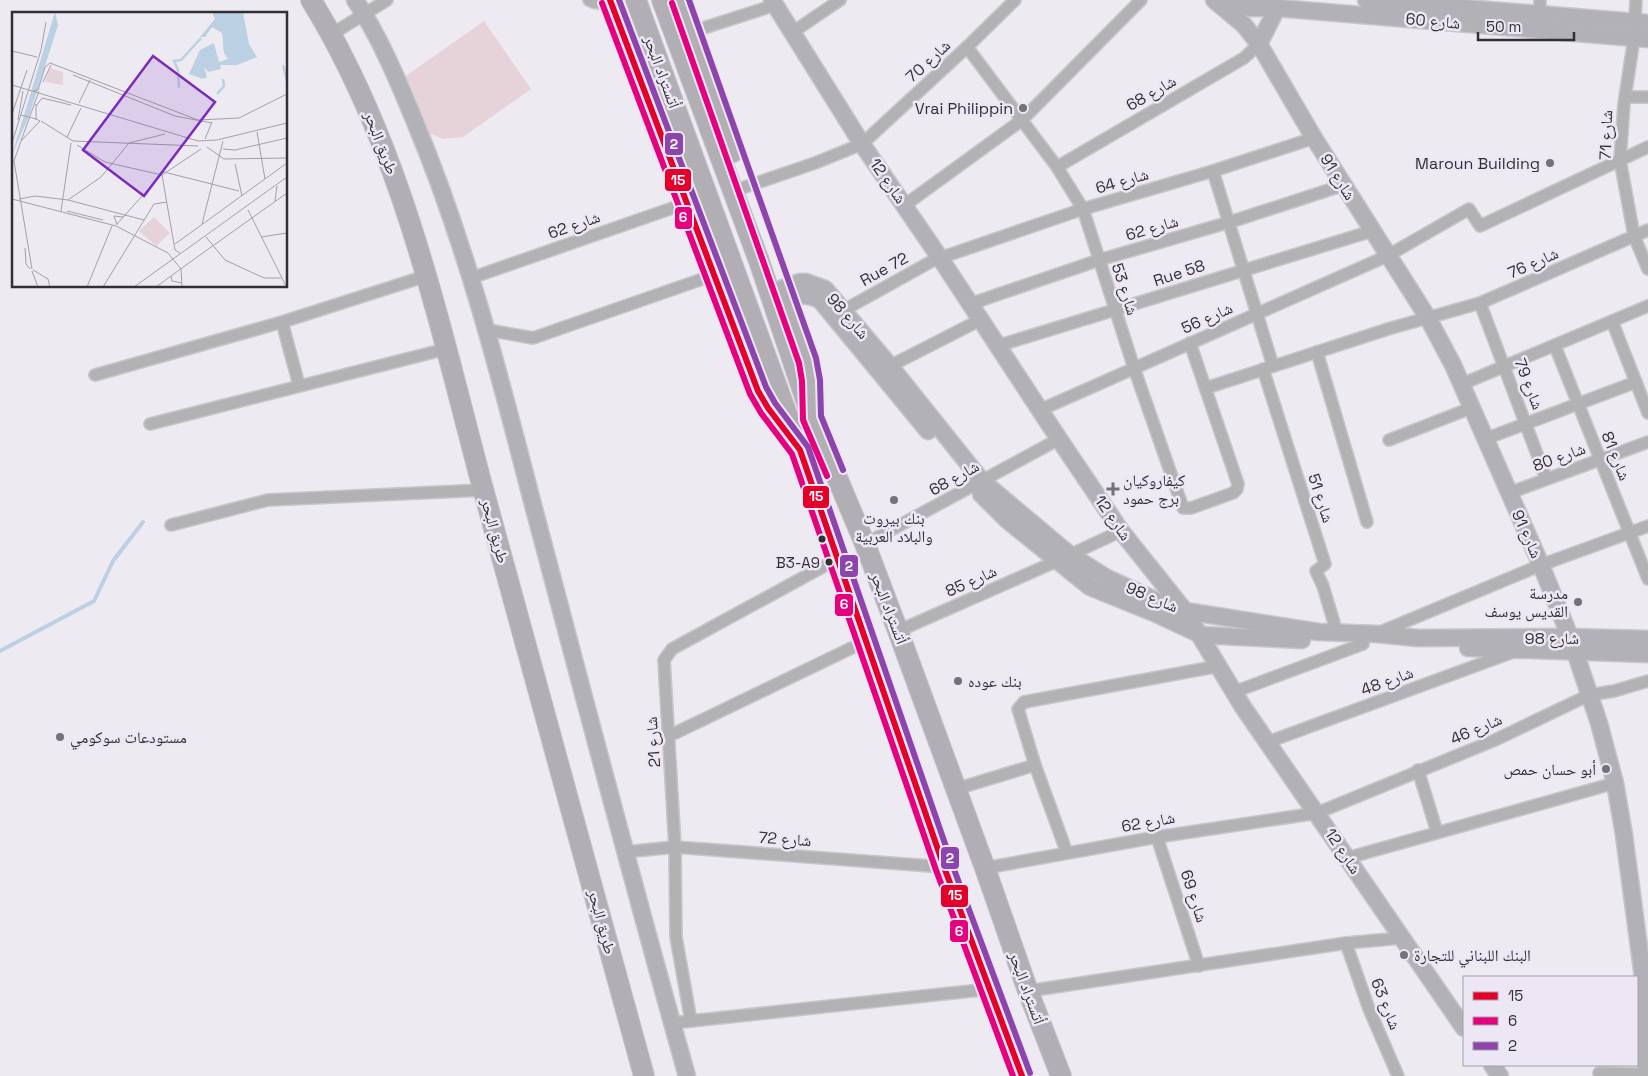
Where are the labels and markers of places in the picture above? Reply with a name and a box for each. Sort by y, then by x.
place label: Vrai Philippin [915,98,1013,119]
marker: Vrai Philippin [1017,102,1029,114]
place label: Maroun Building [1415,153,1540,174]
marker: Maroun Building [1544,157,1556,169]
place label: كيفاروكيان برج حمود [1123,470,1185,509]
marker: كيفاروكيان برج حمود [1107,483,1119,495]
marker: بنك بيروت والبلاد العربية [888,494,900,506]
place label: بنك بيروت والبلاد العربية [855,508,933,547]
unlabelled marker [817,534,827,544]
place label: B3-A9 [776,553,820,572]
marker: B3-A9 [824,557,834,567]
place label: مدرسة القديس يوسف [1485,583,1568,622]
marker: مدرسة القديس يوسف [1572,596,1584,608]
place label: بنك عوده [968,671,1022,692]
marker: بنك عوده [952,675,964,687]
place label: مستودعات سوكومي [70,727,187,750]
marker: مستودعات سوكومي [54,731,66,743]
place label: أبو حسان حمص [1504,759,1596,780]
marker: أبو حسان حمص [1600,763,1612,775]
place label: البنك اللبناني للتجارة [1414,945,1531,968]
marker: البنك اللبناني للتجارة [1398,949,1410,961]

